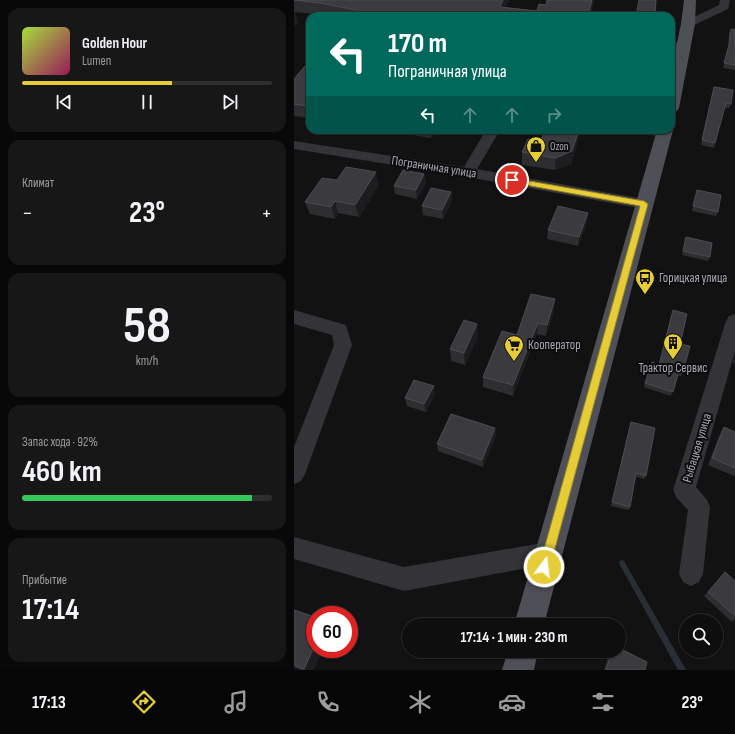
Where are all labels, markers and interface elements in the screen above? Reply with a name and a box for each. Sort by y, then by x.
text: 170 m [388,27,447,60]
icon: left [322,28,374,80]
text: Golden Hour [82,34,147,53]
text: Lumen [82,53,111,69]
text: Пограничная улица [388,61,507,82]
icon: previous [53,91,75,113]
icon: pause [136,91,158,113]
icon: next [219,91,241,113]
icon: left [417,104,439,126]
icon: ahead [459,104,481,126]
icon: ahead [501,104,523,126]
icon: right [543,104,565,126]
shop icon: Ozon [525,135,547,163]
place label: Ozon [550,140,569,153]
street label: Пограничная улица [390,152,478,182]
pin [495,163,529,197]
icon: arrive [501,169,523,191]
text: Климат [22,175,54,191]
text: 23° [129,195,165,231]
text: − [22,200,33,227]
text: + [261,200,272,227]
bus stop icon: Горицкая улица [634,267,656,295]
place label: Горицкая улица [659,270,727,286]
text: 58 [123,295,171,358]
building icon: Трактор Сервис [662,332,684,360]
supermarket icon: Кооператор [503,334,525,362]
place label: Кооператор [528,337,581,353]
text: km/h [136,353,158,369]
place label: Трактор Сервис [638,360,708,376]
street label: Рыбацкая улица [679,412,715,484]
text: Запас хода · 92% [22,434,98,450]
text: 460 km [22,454,102,490]
position arrow [523,546,565,588]
text: Прибытие [22,572,67,588]
text: 17:14 [22,592,79,628]
speed limit sign: 60 [306,606,358,658]
map controls [679,614,723,658]
button: search [679,614,723,658]
text: 17:14 · 1 мин · 230 m [461,628,567,647]
icon: directions [130,688,158,716]
icon: music [222,688,250,716]
icon: phone [314,688,342,716]
icon: climate [406,688,434,716]
icon: car [498,688,526,716]
icon: filters [589,688,617,716]
text: 17:13 [32,692,66,713]
text: 23° [681,692,703,713]

